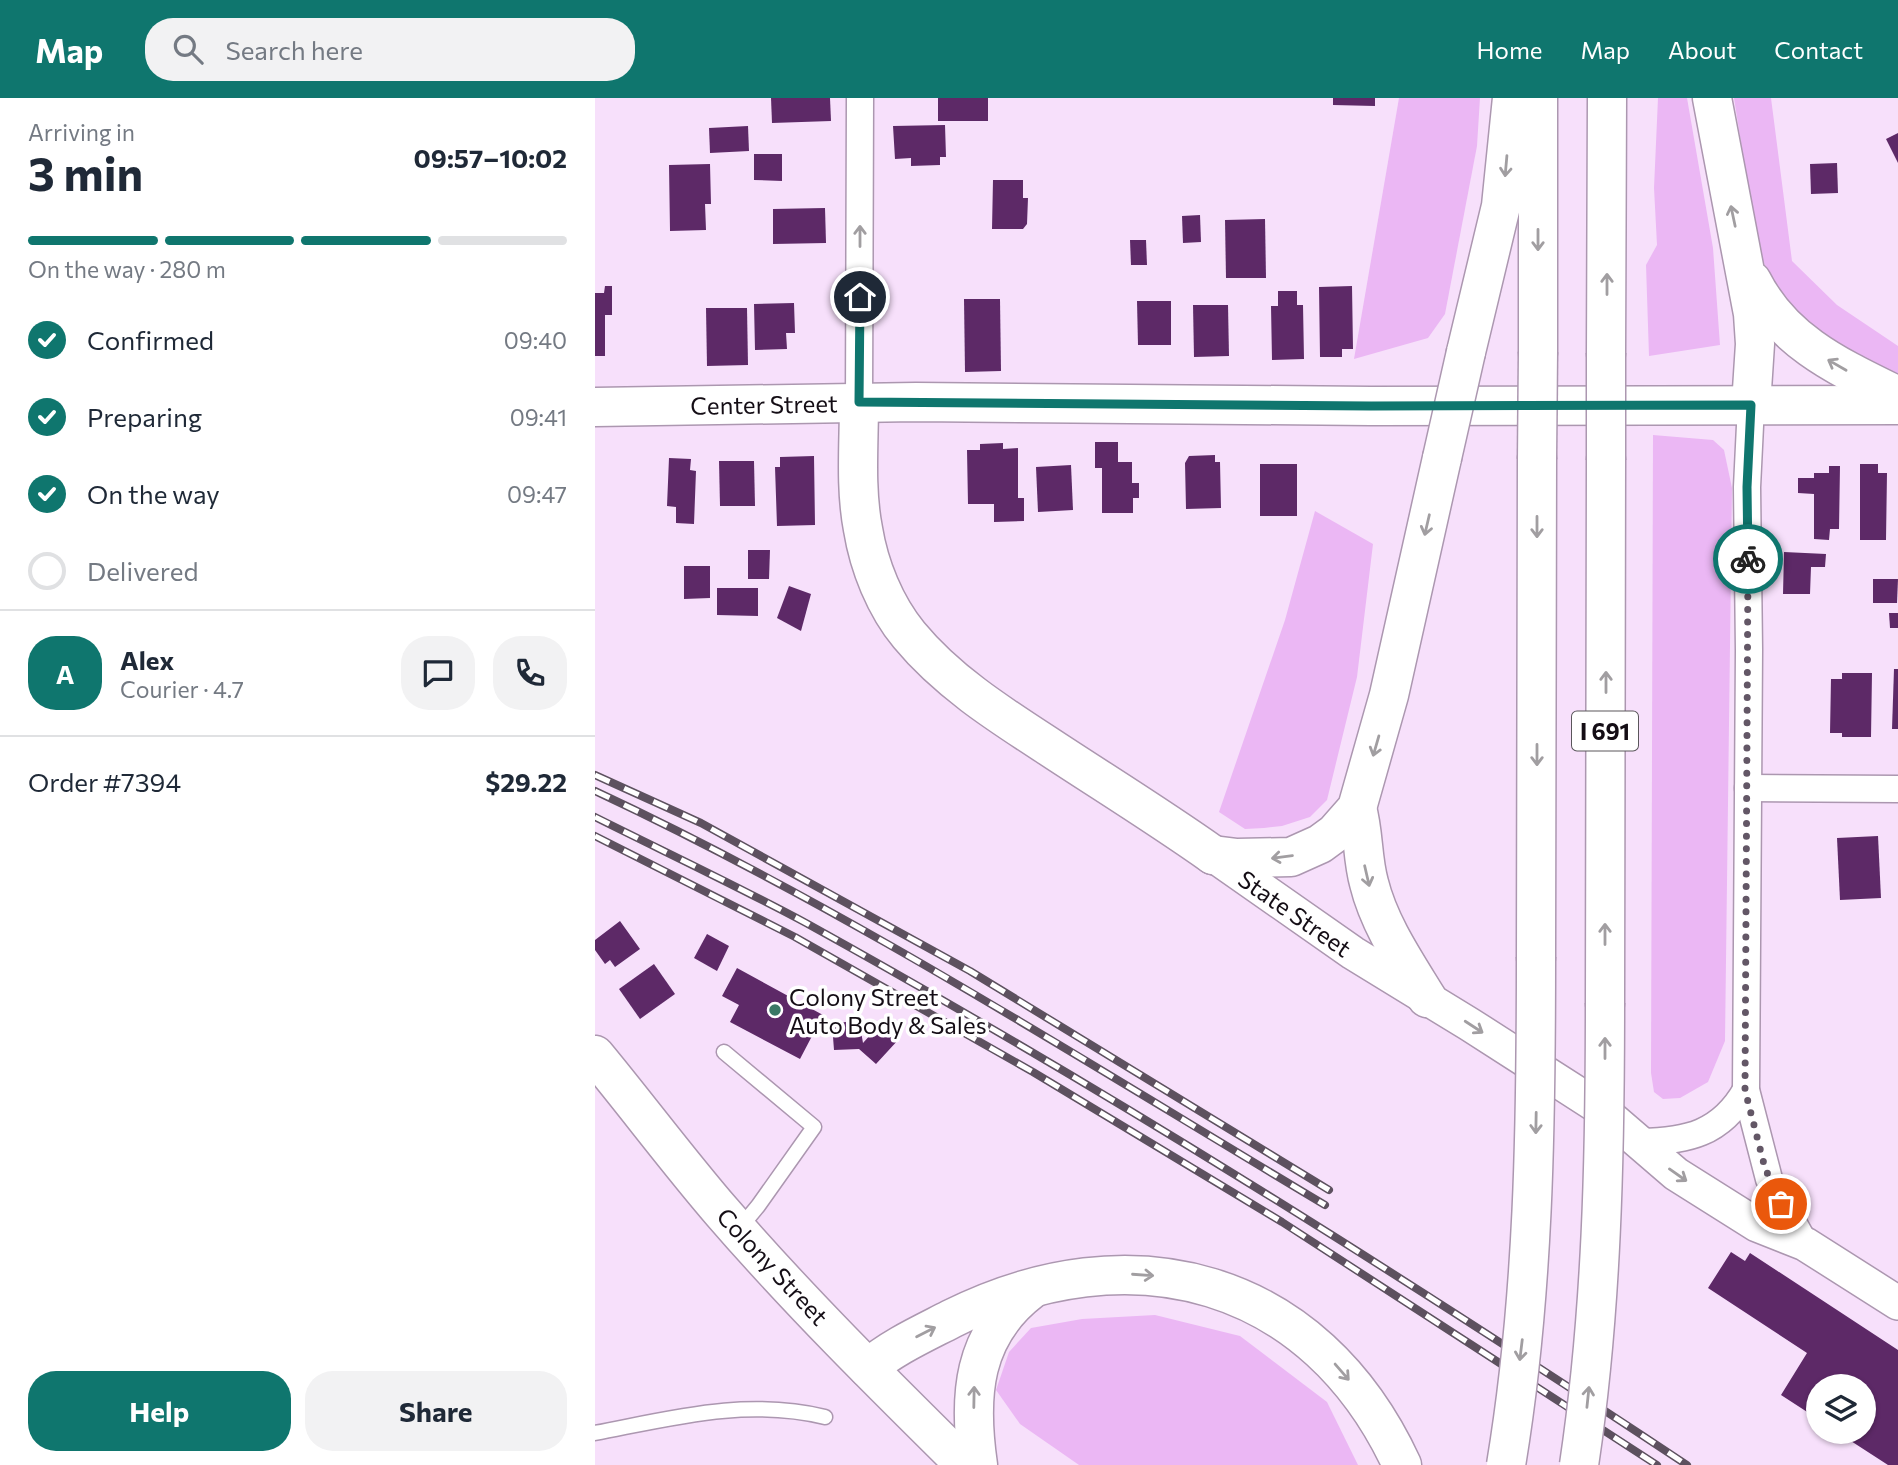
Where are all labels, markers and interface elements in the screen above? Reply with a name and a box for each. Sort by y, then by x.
search box [145,18,635,81]
text: Map [35,29,103,70]
icon: search [169,30,207,68]
text: Search here [225,34,363,65]
text: Home [1477,35,1543,64]
text: Map [1581,35,1630,64]
text: About [1668,35,1736,64]
text: Contact [1774,35,1863,64]
text: Arriving in [28,118,135,146]
text: 09:57–10:02 [414,142,567,173]
text: 3 min [28,144,143,200]
one-way arrow [1500,154,1513,177]
one-way arrow [1726,205,1740,228]
one-way arrow [853,225,867,248]
one-way arrow [1531,228,1545,251]
text: On the way · 280 m [28,255,226,283]
pin [830,267,890,327]
one-way arrow [1600,273,1613,296]
icon: home [841,278,879,316]
icon: check [28,321,66,359]
text: Confirmed [87,324,214,355]
text: 09:40 [504,326,567,354]
one-way arrow [1828,357,1848,371]
street label: Center Street [690,388,838,420]
icon: check [28,398,66,436]
text: Preparing [87,401,202,432]
text: 09:41 [510,403,567,431]
icon: check [28,475,66,513]
text: On the way [87,478,220,509]
text: 09:47 [507,480,567,508]
one-way arrow [1420,513,1434,536]
one-way arrow [1530,516,1544,539]
courier [1713,524,1783,594]
icon: bike [1729,540,1767,578]
text: Delivered [87,555,198,586]
button: chat [401,636,475,710]
button: phone [493,636,567,710]
text: Alex [120,644,174,675]
text: A [56,658,74,689]
one-way arrow [1599,671,1613,694]
text: Courier · 4.7 [120,675,244,703]
road number: I 691 [1572,712,1638,750]
one-way arrow [1368,735,1381,757]
one-way arrow [1530,743,1544,766]
text: Order #7394 [28,766,181,797]
text: $29.22 [485,766,567,797]
one-way arrow [1271,851,1294,864]
street label: State Street [1233,864,1357,963]
one-way arrow [1361,864,1375,887]
one-way arrow [1598,923,1612,946]
place label: Colony Street Auto Body & Sales [789,982,987,1039]
marker: Colony Street Auto Body & Sales [767,1002,783,1018]
one-way arrow [1464,1021,1484,1035]
one-way arrow [1598,1037,1612,1060]
one-way arrow [1529,1112,1542,1135]
one-way arrow [1668,1168,1687,1182]
pin [1751,1174,1811,1234]
icon: bag [1762,1185,1800,1223]
street label: Colony Street [711,1201,835,1331]
one-way arrow [1131,1269,1154,1282]
one-way arrow [915,1324,936,1338]
one-way arrow [1515,1338,1528,1361]
one-way arrow [1334,1363,1351,1380]
button: Help [28,1371,291,1451]
button: Share [305,1371,567,1451]
map controls [1806,1374,1876,1444]
button: layers [1806,1374,1876,1444]
one-way arrow [967,1386,981,1409]
one-way arrow [1581,1386,1594,1409]

